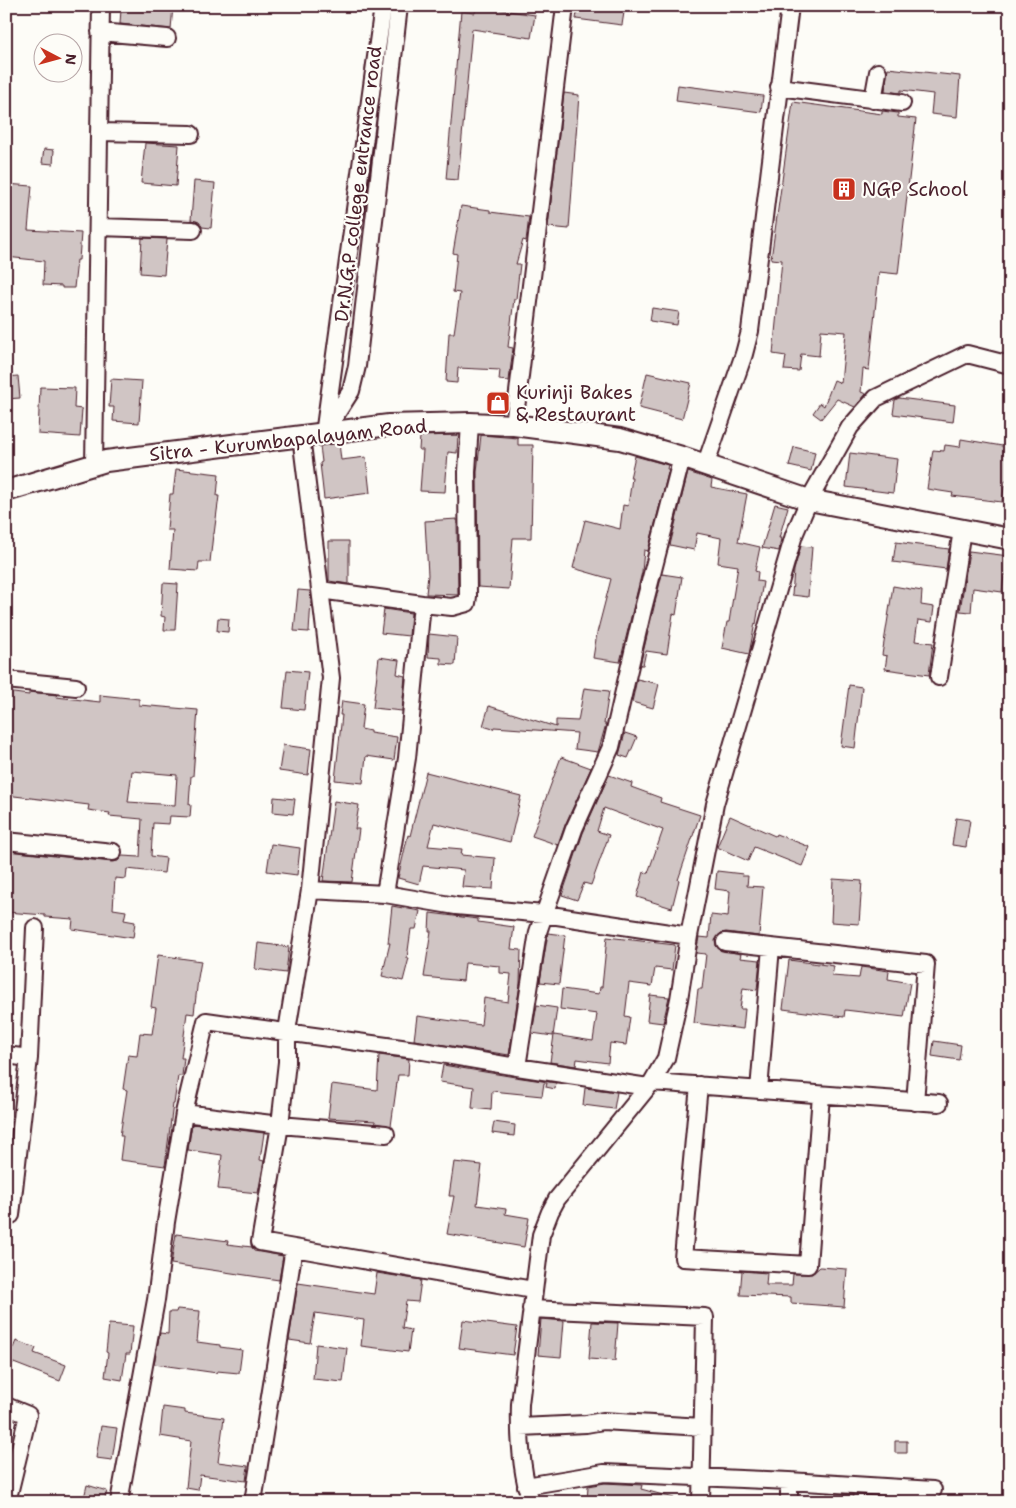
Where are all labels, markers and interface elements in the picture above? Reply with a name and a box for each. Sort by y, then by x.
north arrow [32,32,82,82]
street label: Dr.N.G.P college entrance road [329,44,387,324]
text: N [61,53,80,66]
building icon: NGP School [831,176,857,202]
place label: NGP School [862,177,968,202]
place label: Kurinji Bakes & Restaurant [516,380,636,427]
shop icon: Kurinji Bakes & Restaurant [485,390,511,416]
street label: Sitra - Kurumbapalayam Road [148,413,428,467]

